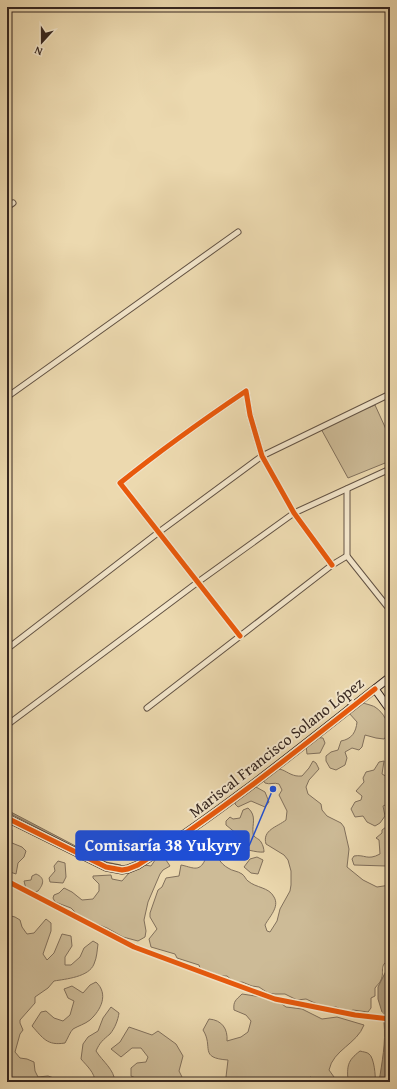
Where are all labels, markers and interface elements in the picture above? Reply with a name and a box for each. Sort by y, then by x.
north arrow [22,22,62,62]
text: N [32,42,45,60]
street label: Mariscal Francisco Solano López [183,671,369,823]
callout: Comisaría 38 Yukyry [76,831,249,860]
text: Comisaría 38 Yukyry [85,832,242,857]

